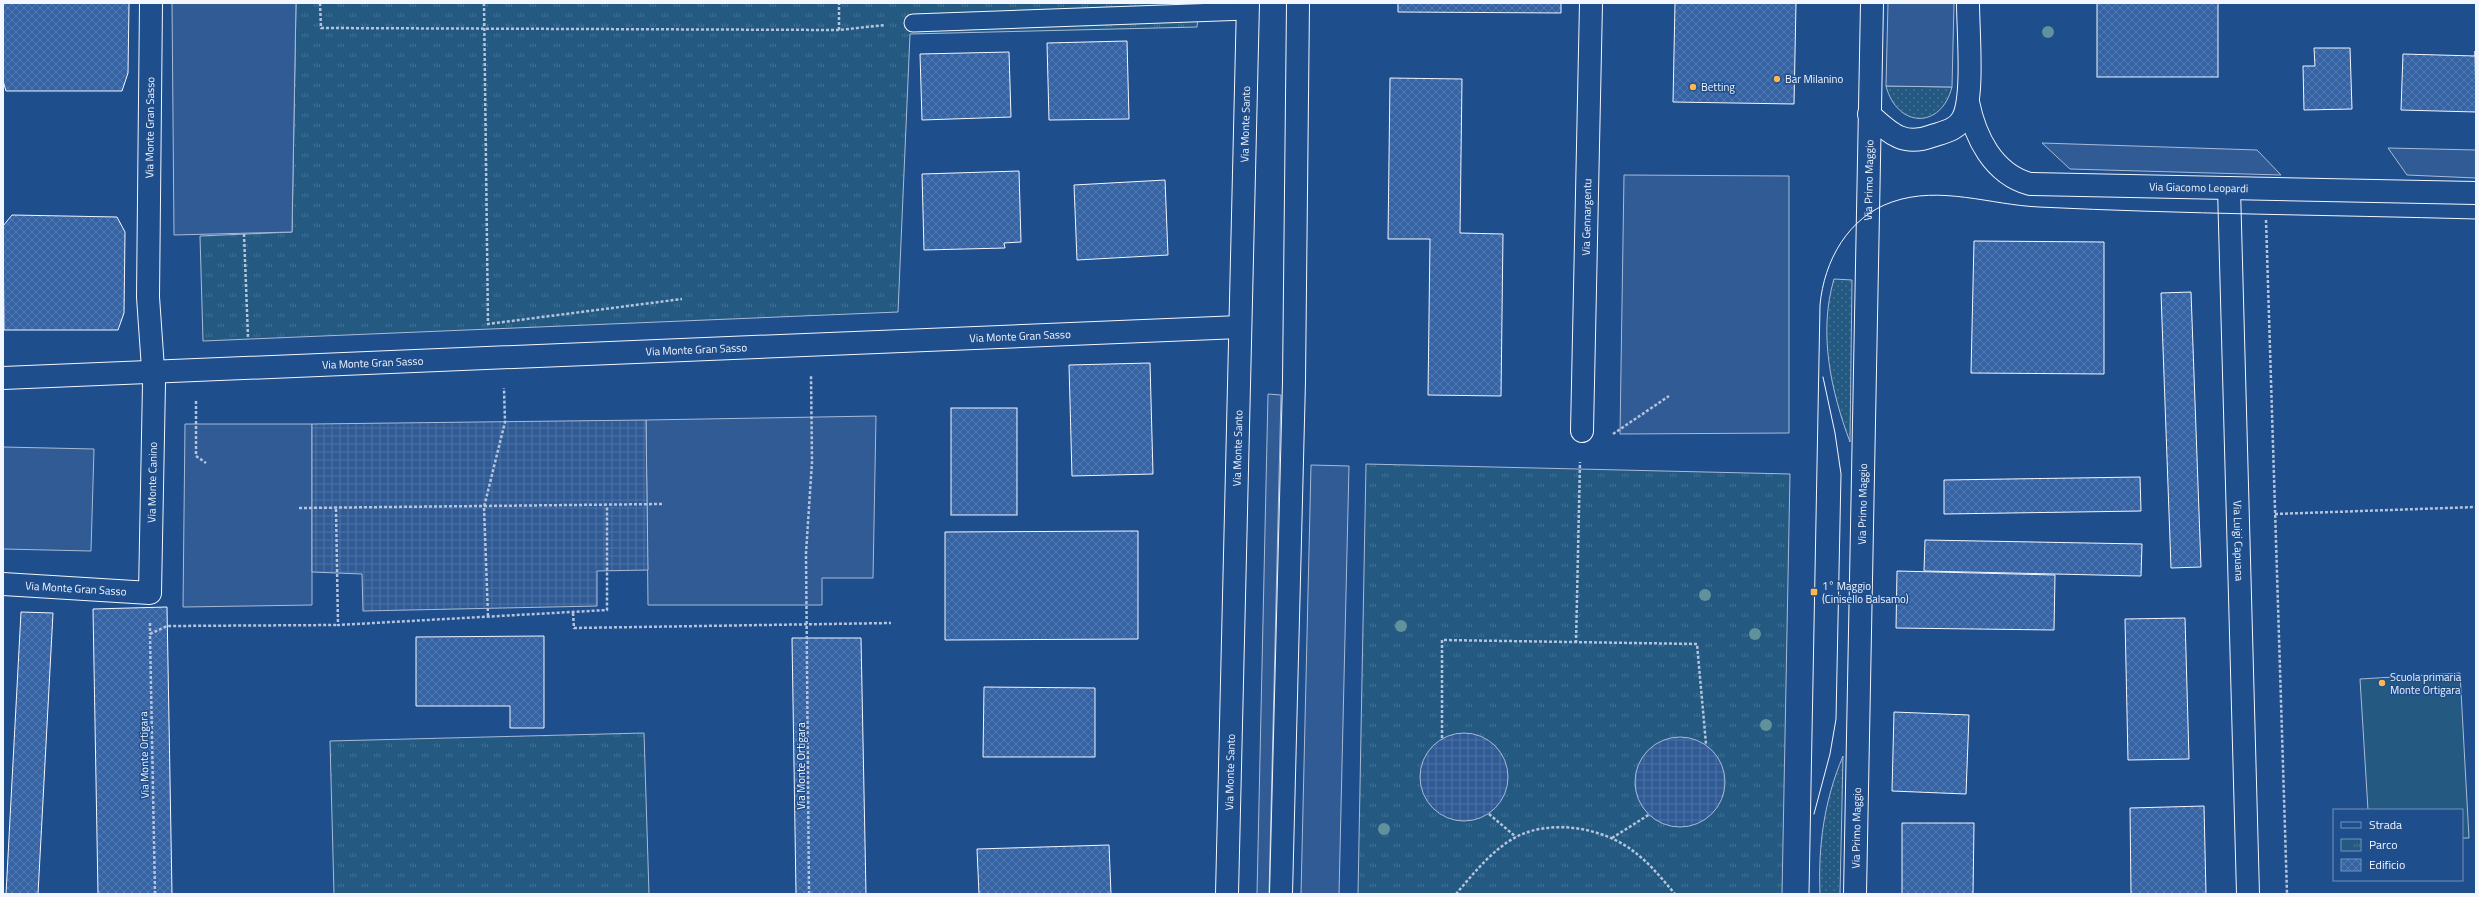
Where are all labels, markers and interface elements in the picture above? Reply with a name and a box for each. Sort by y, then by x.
place label: Bar Milanino [1785,71,1843,87]
marker: Bar Milanino [1772,74,1782,84]
street label: Via Monte Gran Sasso [141,77,158,178]
place label: Betting [1701,79,1735,95]
marker: Betting [1688,82,1698,92]
street label: Via Monte Santo [1236,86,1254,163]
street label: Via Primo Maggio [1860,139,1877,221]
street label: Via Gennargentu [1578,178,1595,256]
street label: Via Giacomo Leopardi [2149,178,2248,196]
street label: Via Monte Gran Sasso [969,326,1071,346]
street label: Via Monte Gran Sasso [645,339,748,359]
street label: Via Monte Gran Sasso [322,353,424,373]
street label: Via Monte Santo [1229,409,1246,487]
street label: Via Monte Canino [143,441,161,523]
street label: Via Primo Maggio [1854,463,1871,545]
street label: Via Luigi Capuana [2229,500,2248,582]
street label: Via Monte Gran Sasso [25,577,127,600]
place label: 1° Maggio (Cinisello Balsamo) [1822,578,1909,607]
marker: 1° Maggio (Cinisello Balsamo) [1809,587,1819,597]
place label: Scuola primaria Monte Ortigara [2390,669,2462,698]
marker: Scuola primaria Monte Ortigara [2377,678,2387,688]
street label: Via Monte Ortigara [135,711,153,799]
street label: Via Monte Ortigara [793,722,809,810]
street label: Via Monte Santo [1221,733,1239,810]
street label: Via Primo Maggio [1847,787,1865,869]
legend [2333,809,2463,881]
text: Strada [2369,815,2402,834]
text: Parco [2369,835,2398,854]
text: Edificio [2369,855,2405,874]

